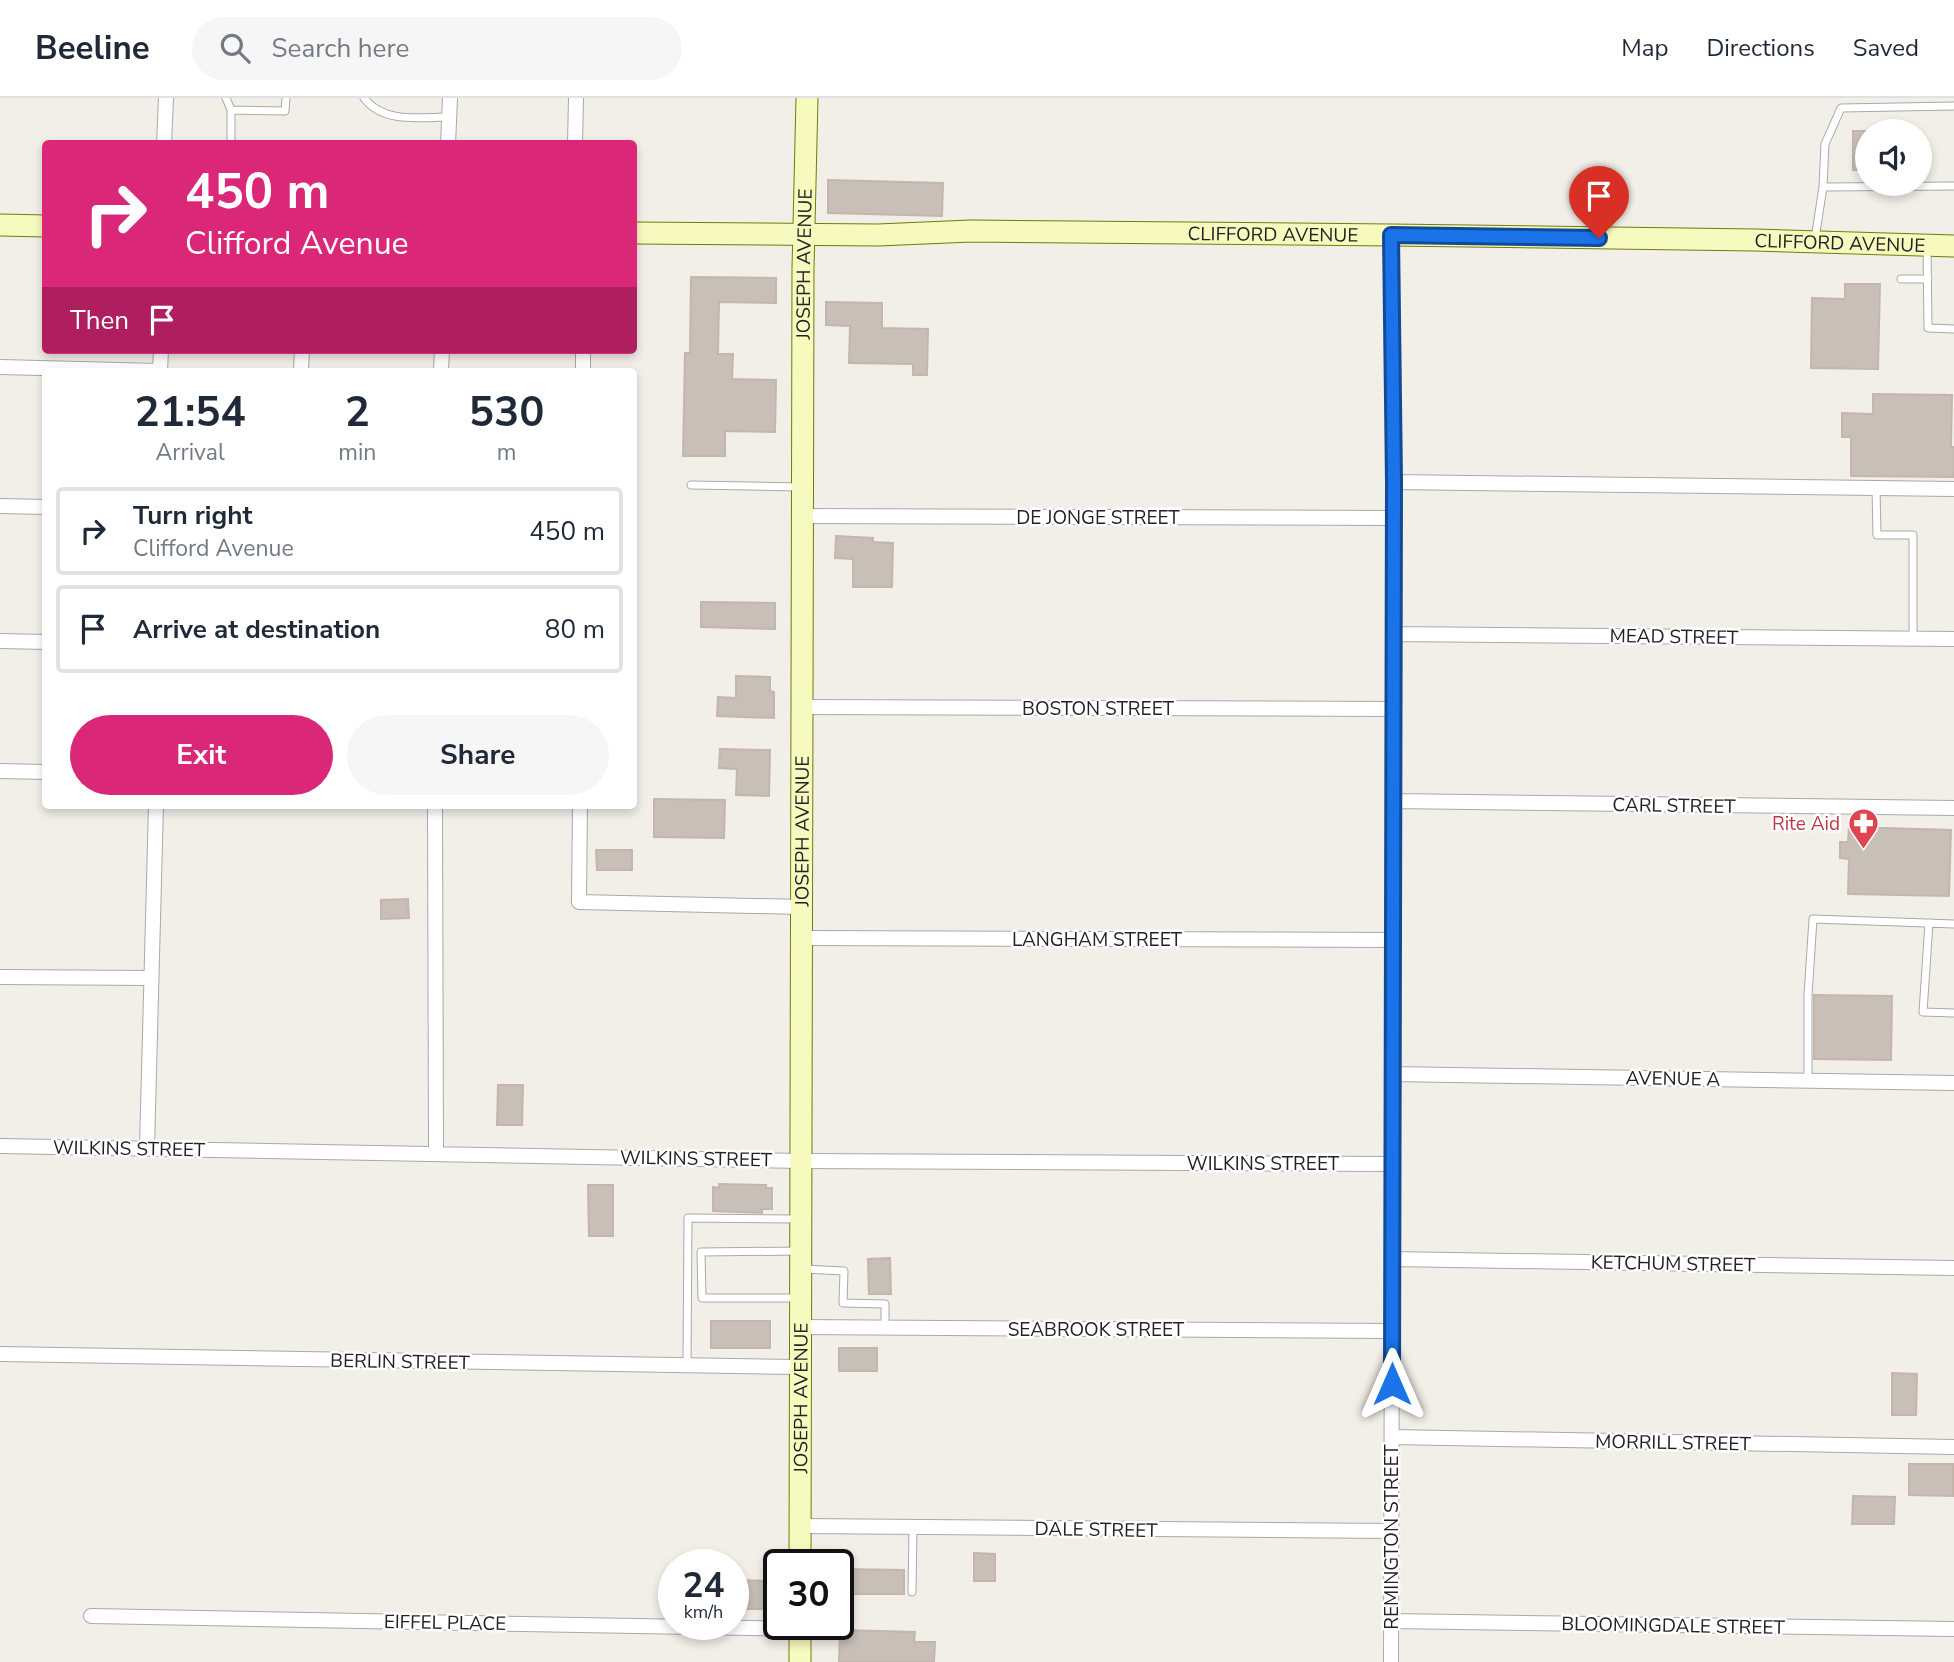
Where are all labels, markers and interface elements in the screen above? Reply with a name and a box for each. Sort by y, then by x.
search box [192,17,682,80]
text: Beeline [35,26,150,71]
icon: search [216,29,254,67]
text: Search here [272,31,409,66]
text: Map [1621,32,1668,64]
text: Directions [1706,32,1815,64]
text: Saved [1853,32,1919,64]
map controls [1855,119,1932,196]
button: sound [1855,119,1932,196]
text: 450 m [185,158,329,225]
pin [1569,166,1629,238]
icon: right [70,168,161,259]
icon: arrive [1580,177,1618,215]
street label: JOSEPH AVENUE [791,188,819,340]
street label: CLIFFORD AVENUE [1187,221,1358,249]
text: Clifford Avenue [185,222,409,265]
street label: CLIFFORD AVENUE [1754,228,1926,259]
icon: arrive [143,301,181,339]
text: Then [70,303,129,338]
text: 21:54 [135,384,246,441]
text: 2 [345,384,370,441]
text: 530 [469,384,544,441]
text: Arrival [156,437,225,468]
text: min [338,437,376,468]
text: m [497,437,517,468]
text: Turn right [133,498,252,533]
street label: DE JONGE STREET [1016,505,1180,531]
icon: right [74,512,112,550]
text: 450 m [529,514,605,549]
text: Clifford Avenue [133,533,294,564]
icon: arrive [74,610,112,648]
text: Arrive at destination [133,612,380,647]
text: 80 m [545,612,605,647]
street label: MEAD STREET [1609,623,1739,651]
street label: BOSTON STREET [1022,696,1174,722]
button: Exit [70,715,333,795]
button: Share [347,715,609,795]
street label: JOSEPH AVENUE [790,756,816,907]
street label: CARL STREET [1612,792,1736,820]
pharmacy icon: Rite Aid [1846,806,1880,850]
place label: Rite Aid [1772,811,1840,837]
street label: LANGHAM STREET [1012,927,1183,953]
street label: AVENUE A [1625,1065,1721,1093]
street label: WILKINS STREET [53,1135,206,1163]
street label: WILKINS STREET [620,1145,773,1173]
street label: WILKINS STREET [1187,1151,1340,1177]
street label: KETCHUM STREET [1591,1250,1756,1278]
street label: SEABROOK STREET [1008,1317,1185,1343]
street label: JOSEPH AVENUE [788,1323,815,1474]
position arrow [1355,1347,1429,1421]
street label: BERLIN STREET [330,1348,471,1376]
street label: MORRILL STREET [1595,1429,1752,1457]
street label: REMINGTON STREET [1379,1444,1405,1630]
street label: DALE STREET [1034,1516,1158,1544]
speed limit sign: 30 [763,1549,854,1640]
text: 24 [682,1562,725,1609]
text: km/h [684,1600,723,1624]
street label: EIFFEL PLACE [384,1609,506,1637]
street label: BLOOMINGDALE STREET [1561,1611,1785,1641]

